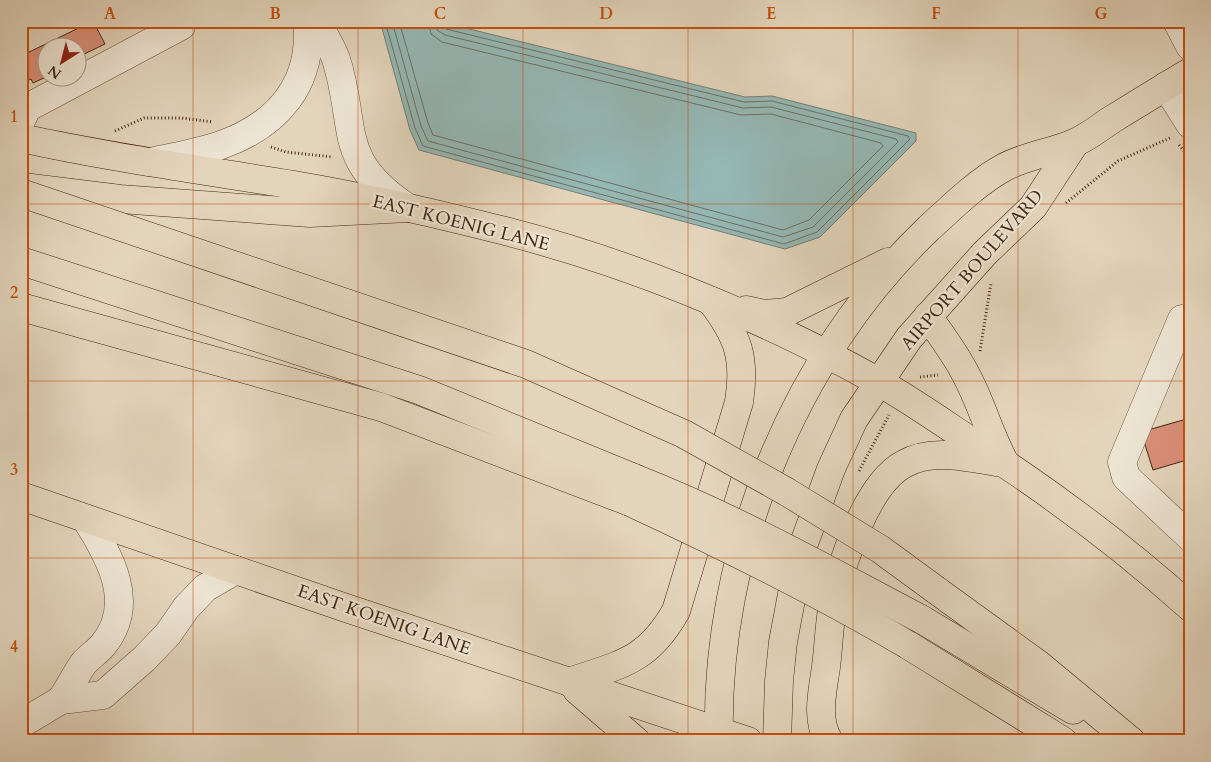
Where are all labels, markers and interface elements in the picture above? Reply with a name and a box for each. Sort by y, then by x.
text: A [104,3,116,25]
text: B [269,3,281,25]
text: C [434,3,446,25]
text: D [599,3,613,25]
text: E [766,3,776,25]
text: F [931,3,941,25]
text: G [1094,3,1108,25]
north arrow [38,38,88,88]
text: N [44,61,65,83]
text: 1 [10,106,18,128]
street label: AIRPORT BOULEVARD [895,184,1049,356]
street label: EAST KOENIG LANE [370,189,552,257]
text: 2 [10,282,18,304]
text: 3 [10,459,18,481]
street label: EAST KOENIG LANE [294,579,474,661]
text: 4 [10,636,18,658]

